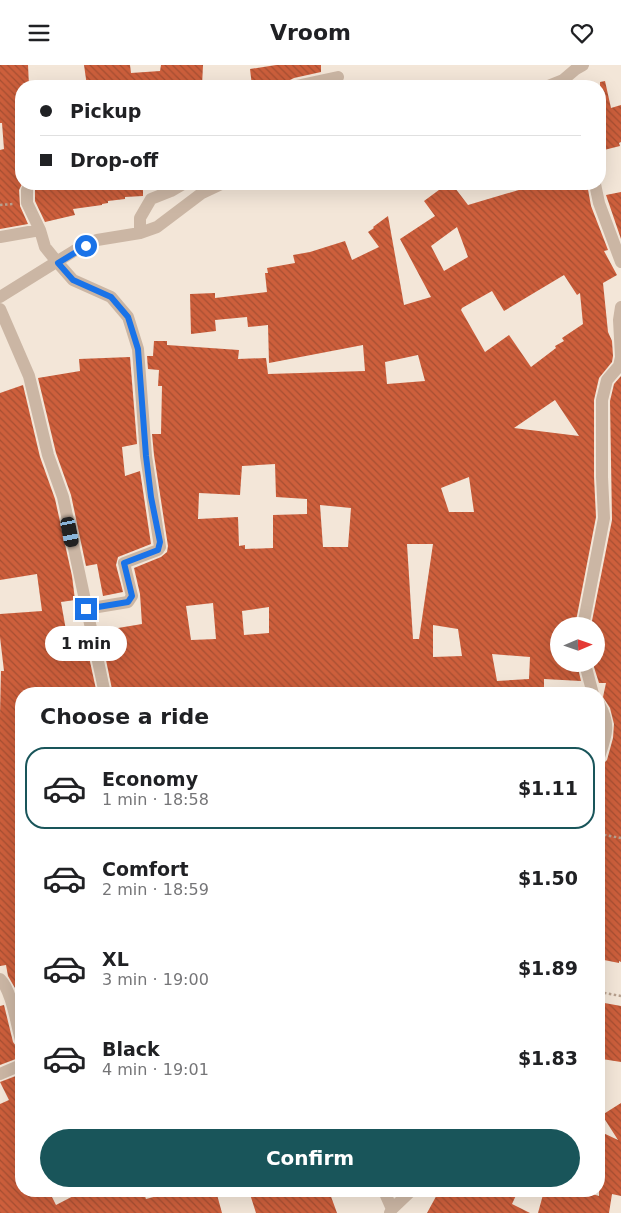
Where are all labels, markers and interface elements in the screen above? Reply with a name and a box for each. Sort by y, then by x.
icon: menu [25,19,53,47]
icon: heart [568,19,596,47]
text: Vroom [270,20,351,45]
text: Pickup [70,100,141,122]
text: Drop-off [70,149,158,171]
route start [75,235,97,257]
car [59,516,80,548]
route end [75,598,97,620]
north arrow [550,617,605,673]
map controls [550,617,605,672]
callout: 1 min [45,627,127,661]
text: 1 min [61,634,111,653]
text: Choose a ride [40,704,209,729]
icon: car [42,766,87,811]
text: Economy [102,768,198,790]
text: $1.11 [518,777,578,799]
text: 1 min · 18:58 [102,790,209,809]
icon: car [42,856,87,901]
text: Comfort [102,858,189,880]
text: $1.50 [518,867,578,889]
text: 2 min · 18:59 [102,880,209,899]
icon: car [42,946,87,991]
text: XL [102,948,129,970]
text: $1.89 [518,957,578,979]
text: 3 min · 19:00 [102,970,209,989]
icon: car [42,1036,87,1081]
text: Black [102,1038,160,1060]
text: $1.83 [518,1047,578,1069]
text: 4 min · 19:01 [102,1060,209,1079]
button: Confirm [40,1129,580,1187]

